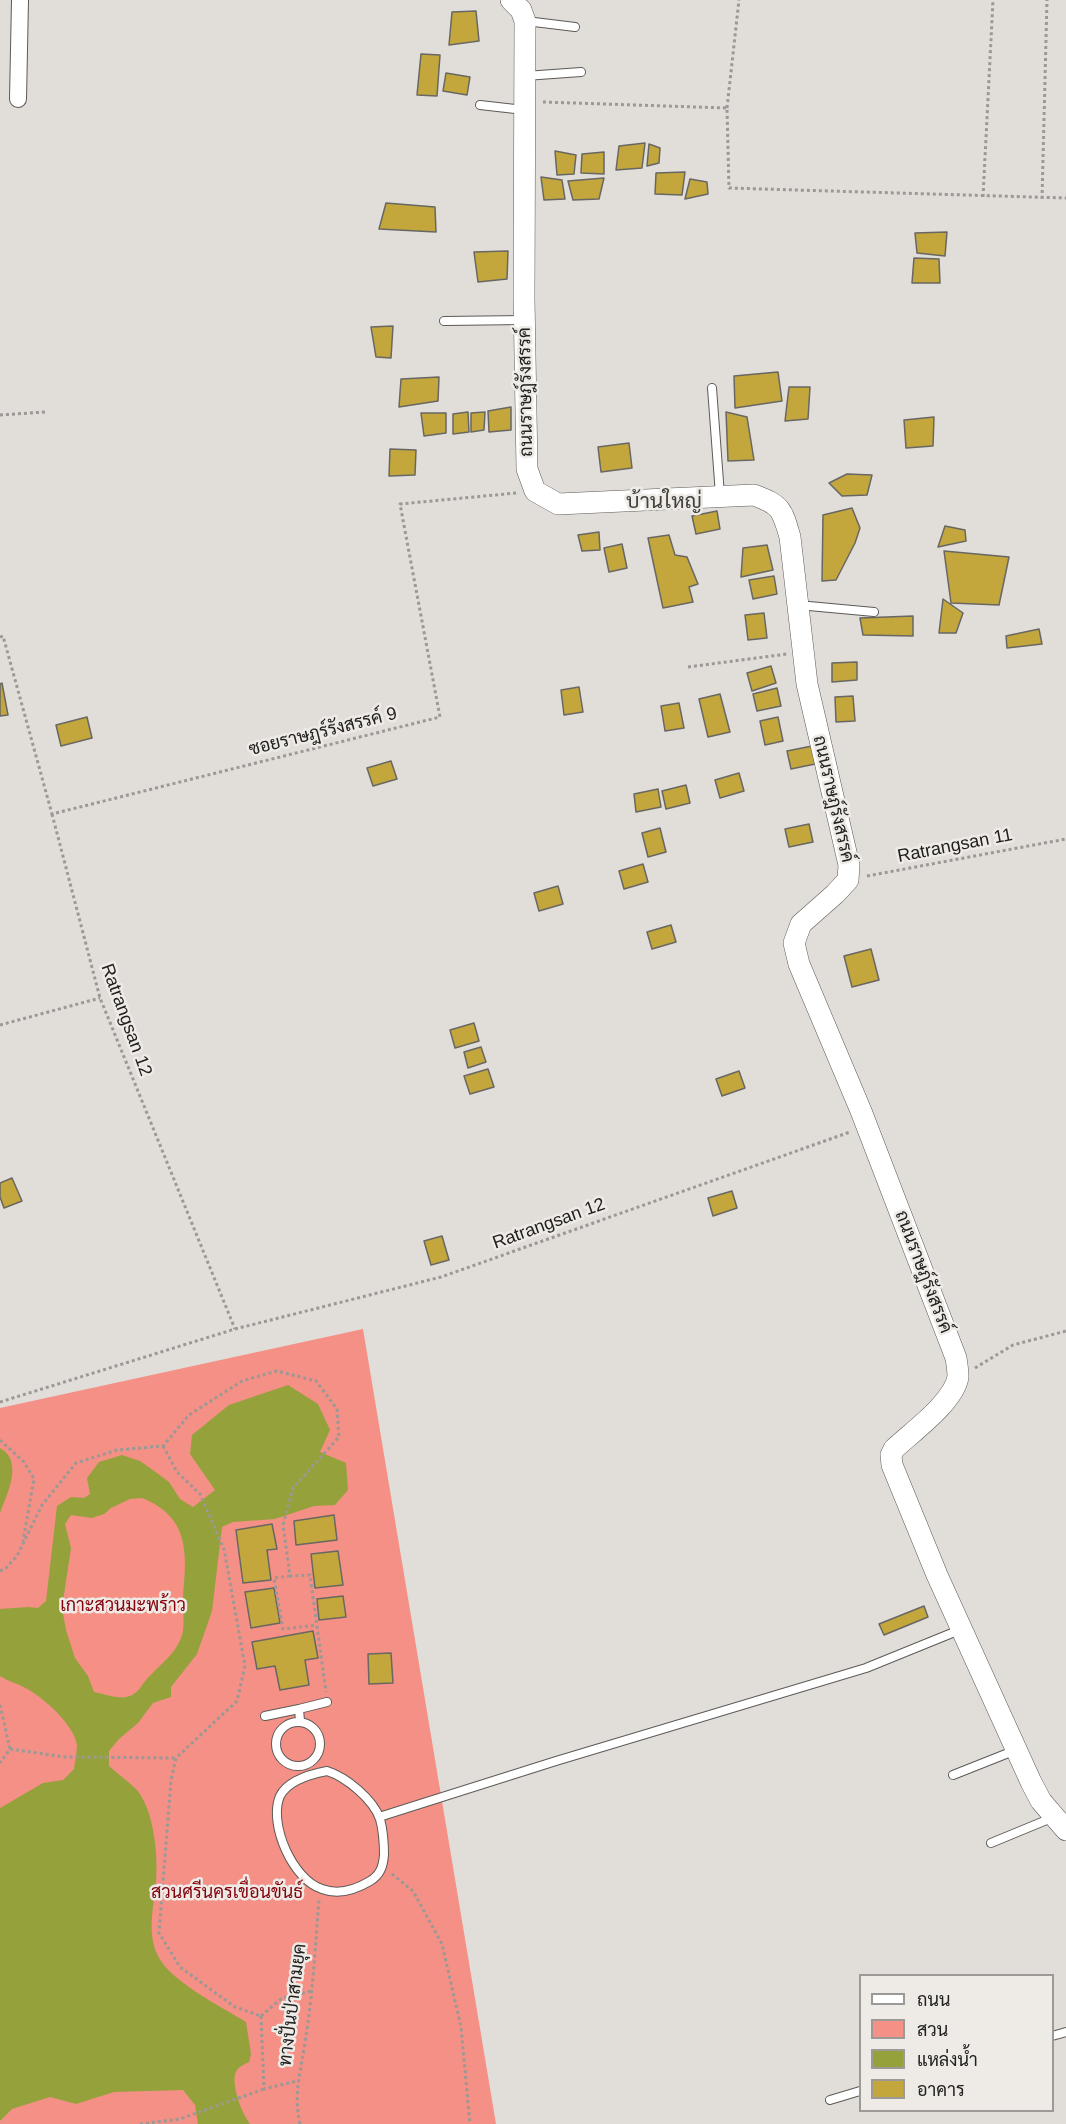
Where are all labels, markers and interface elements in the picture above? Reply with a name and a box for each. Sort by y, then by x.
street label: ถนนราษฎ์รังสรรค์ [514,327,538,457]
district label: บ้านใหญ่ [626,489,702,515]
street label: ซอยราษฎร์รังสรรค์ 9 [247,703,399,761]
street label: ถนนราษฎ์รังสรรค์ [808,733,858,865]
street label: Ratrangsan 11 [896,824,1014,868]
street label: Ratrangsan 12 [96,961,156,1079]
street label: Ratrangsan 12 [490,1194,608,1254]
street label: ถนนราษฎ์รังสรรค์ [890,1208,956,1336]
park label: เกาะสวนมะพร้าว [60,1595,186,1617]
park label: สวนศรีนครเขื่อนขันธ์ [151,1882,303,1904]
street label: ทางปั่นป่าสามยุค [275,1942,311,2068]
legend [859,1974,1054,2112]
text: ถนน [917,1990,950,2010]
text: สวน [917,2020,948,2040]
text: แหล่งน้ำ [917,2050,978,2070]
text: อาคาร [917,2080,965,2100]

